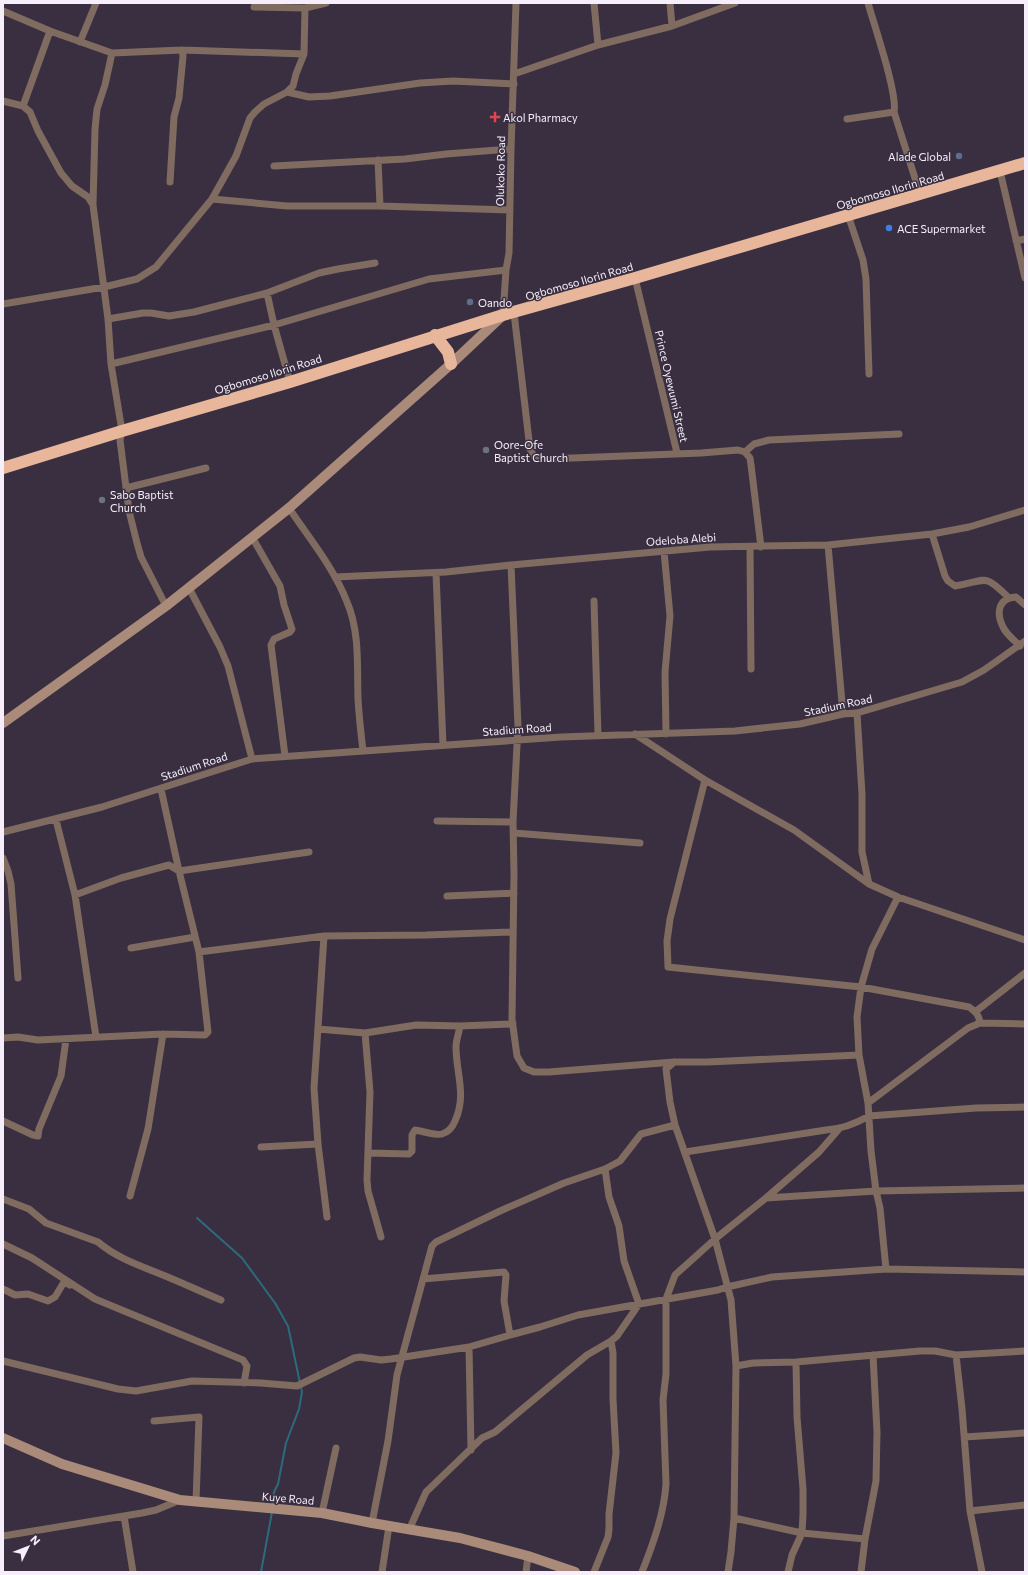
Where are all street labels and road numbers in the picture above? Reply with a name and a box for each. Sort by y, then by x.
street label: Olukoko Road [493,136,507,206]
street label: Ogbomoso Ilorin Road [835,168,945,212]
street label: Ogbomoso Ilorin Road [524,259,634,303]
street label: Prince Oyewumi Street [653,329,691,444]
street label: Ogbomoso Ilorin Road [213,351,323,397]
street label: Odeloba Alebi [645,530,717,548]
street label: Stadium Road [803,691,873,719]
street label: Stadium Road [482,720,552,738]
street label: Stadium Road [159,749,229,783]
street label: Kuye Road [261,1489,315,1507]

